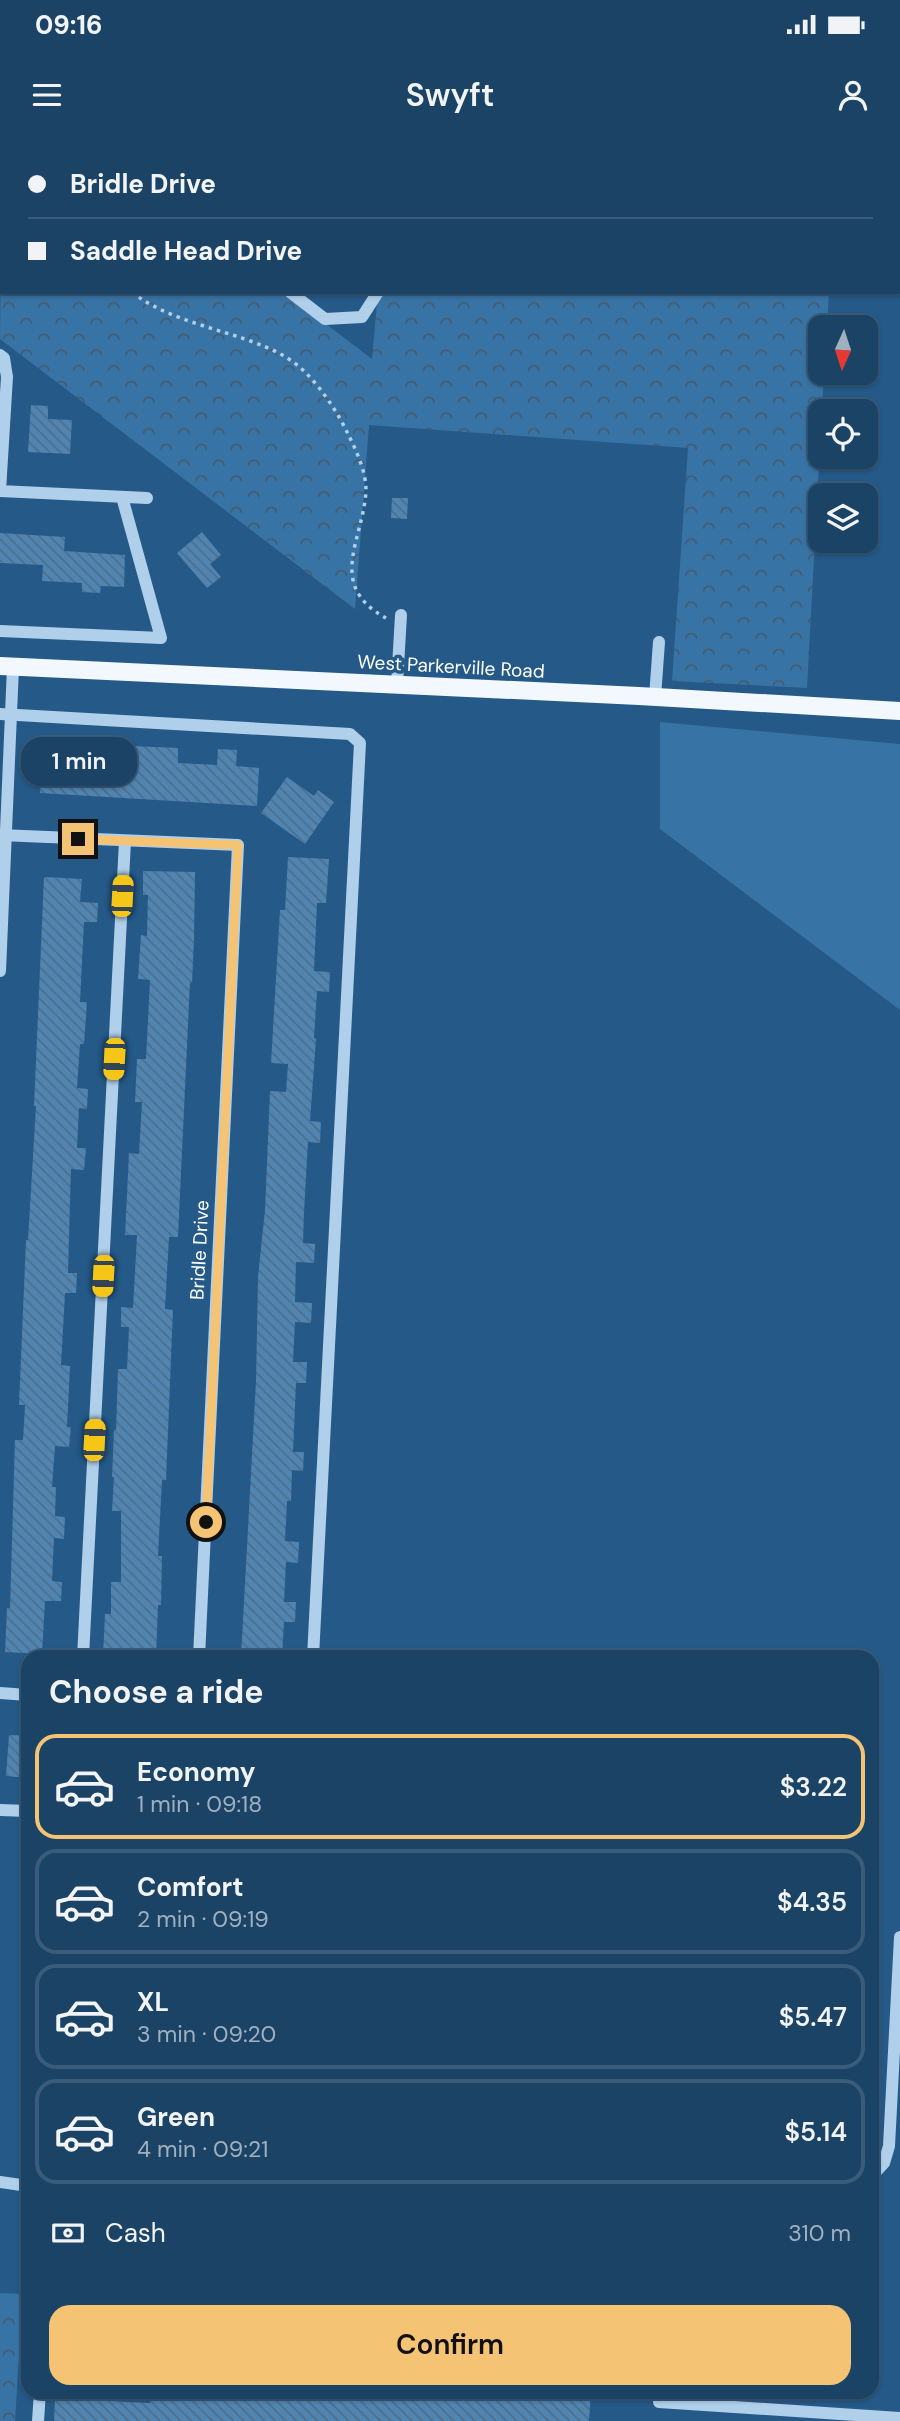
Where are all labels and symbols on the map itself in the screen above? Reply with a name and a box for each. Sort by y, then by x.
north arrow [808,315,878,385]
street label: West Parkerville Road [357,649,545,684]
callout: 1 min [20,738,136,786]
route end [62,823,94,855]
car [111,874,134,918]
car [103,1037,126,1081]
street label: Bridle Drive [184,1199,215,1301]
car [92,1254,115,1298]
car [83,1418,106,1462]
route start [190,1506,222,1538]

